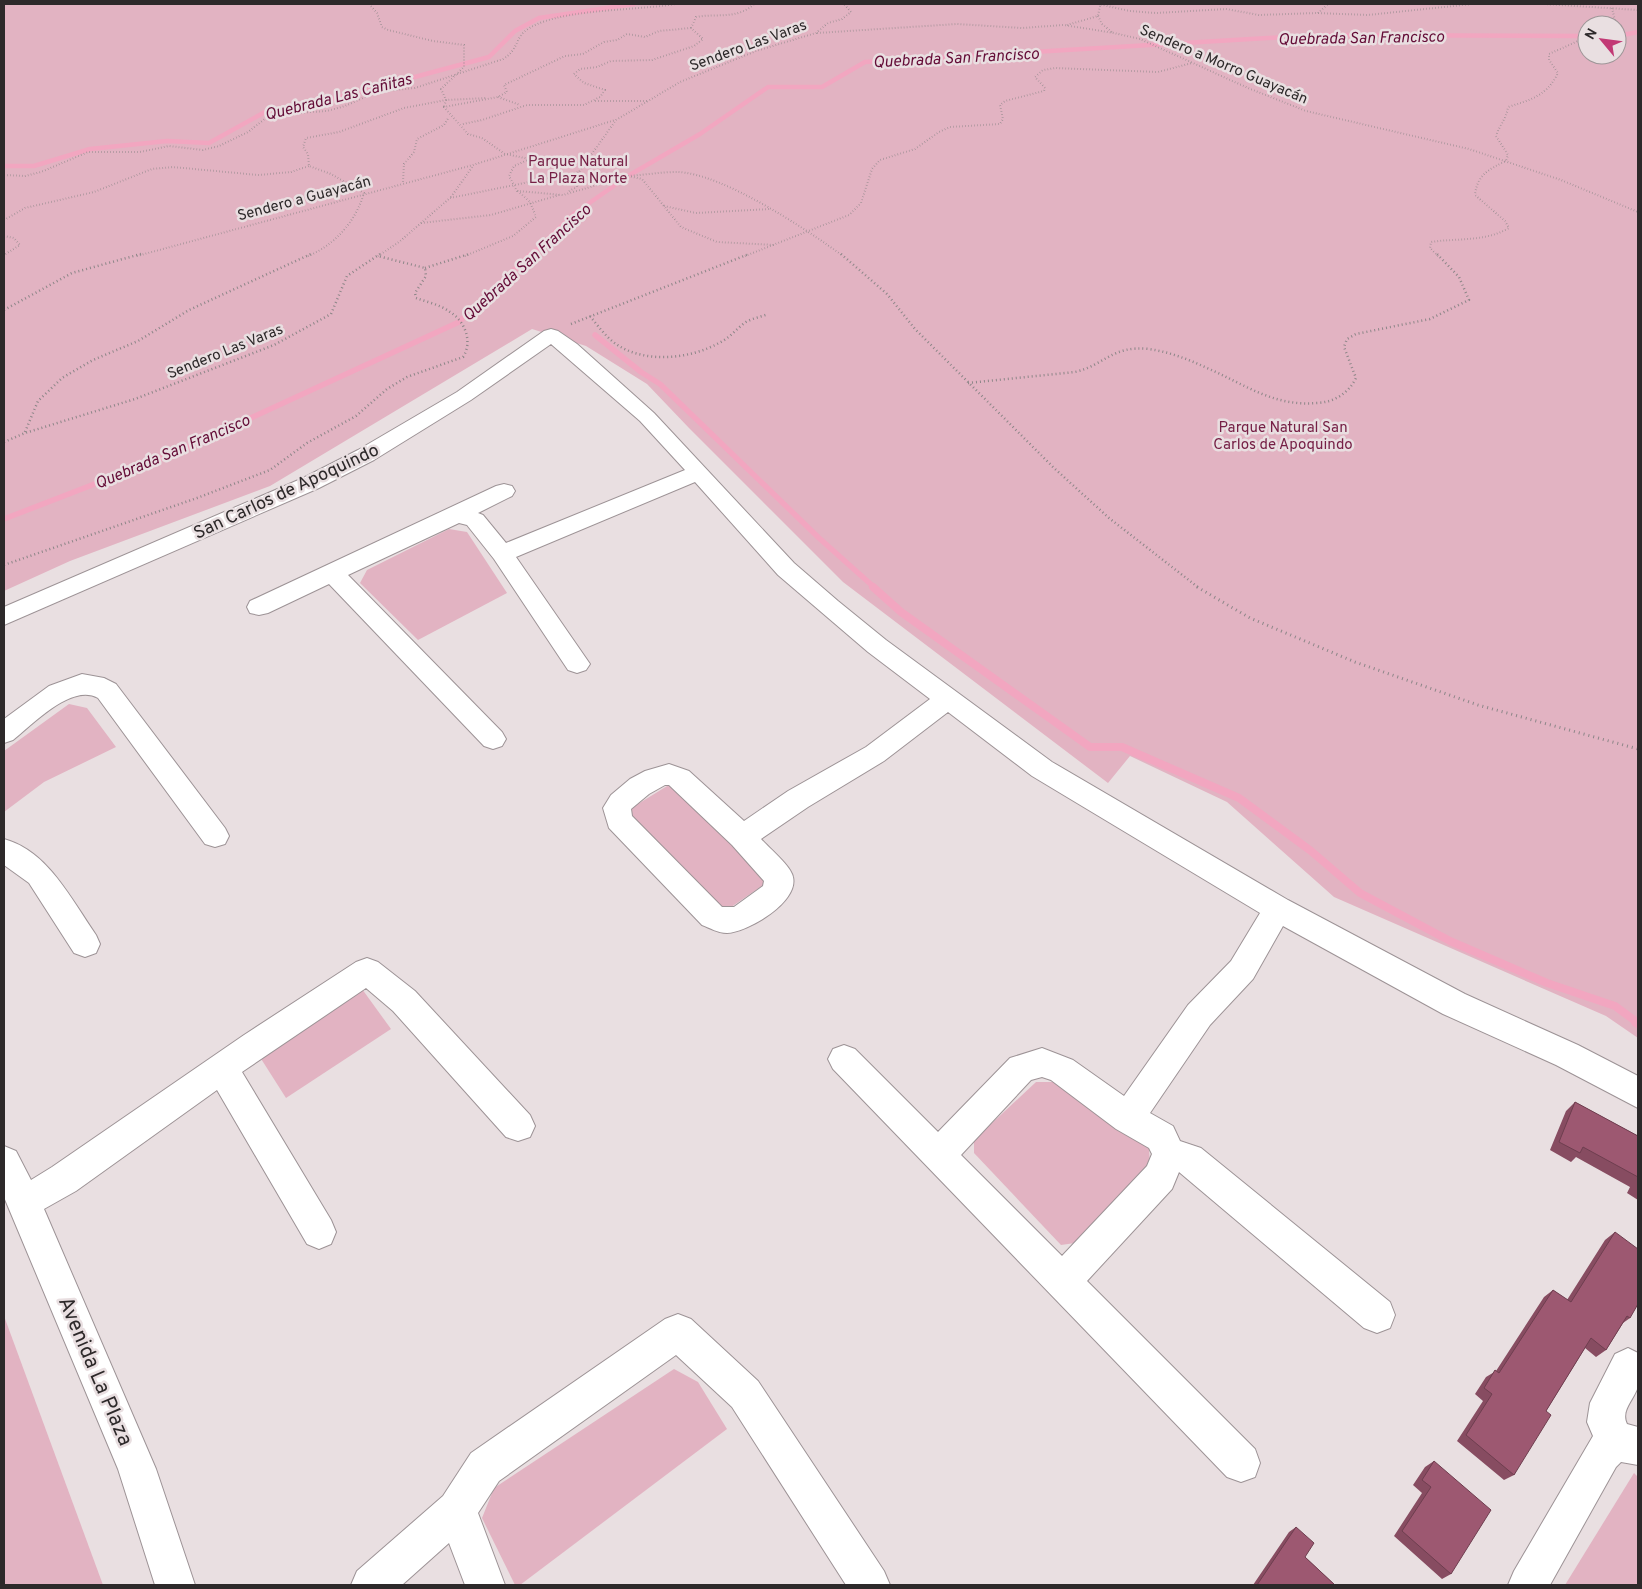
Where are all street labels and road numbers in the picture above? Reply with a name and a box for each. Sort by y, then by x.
street label: Sendero Las Varas [687,16,810,76]
street label: Sendero a Morro Guayacán [1136,21,1310,109]
street label: Sendero a Guayacán [236,172,373,226]
street label: Sendero Las Varas [165,321,286,384]
street label: San Carlos de Apoquindo [190,439,383,545]
street label: Avenida La Plaza [51,1293,138,1450]

